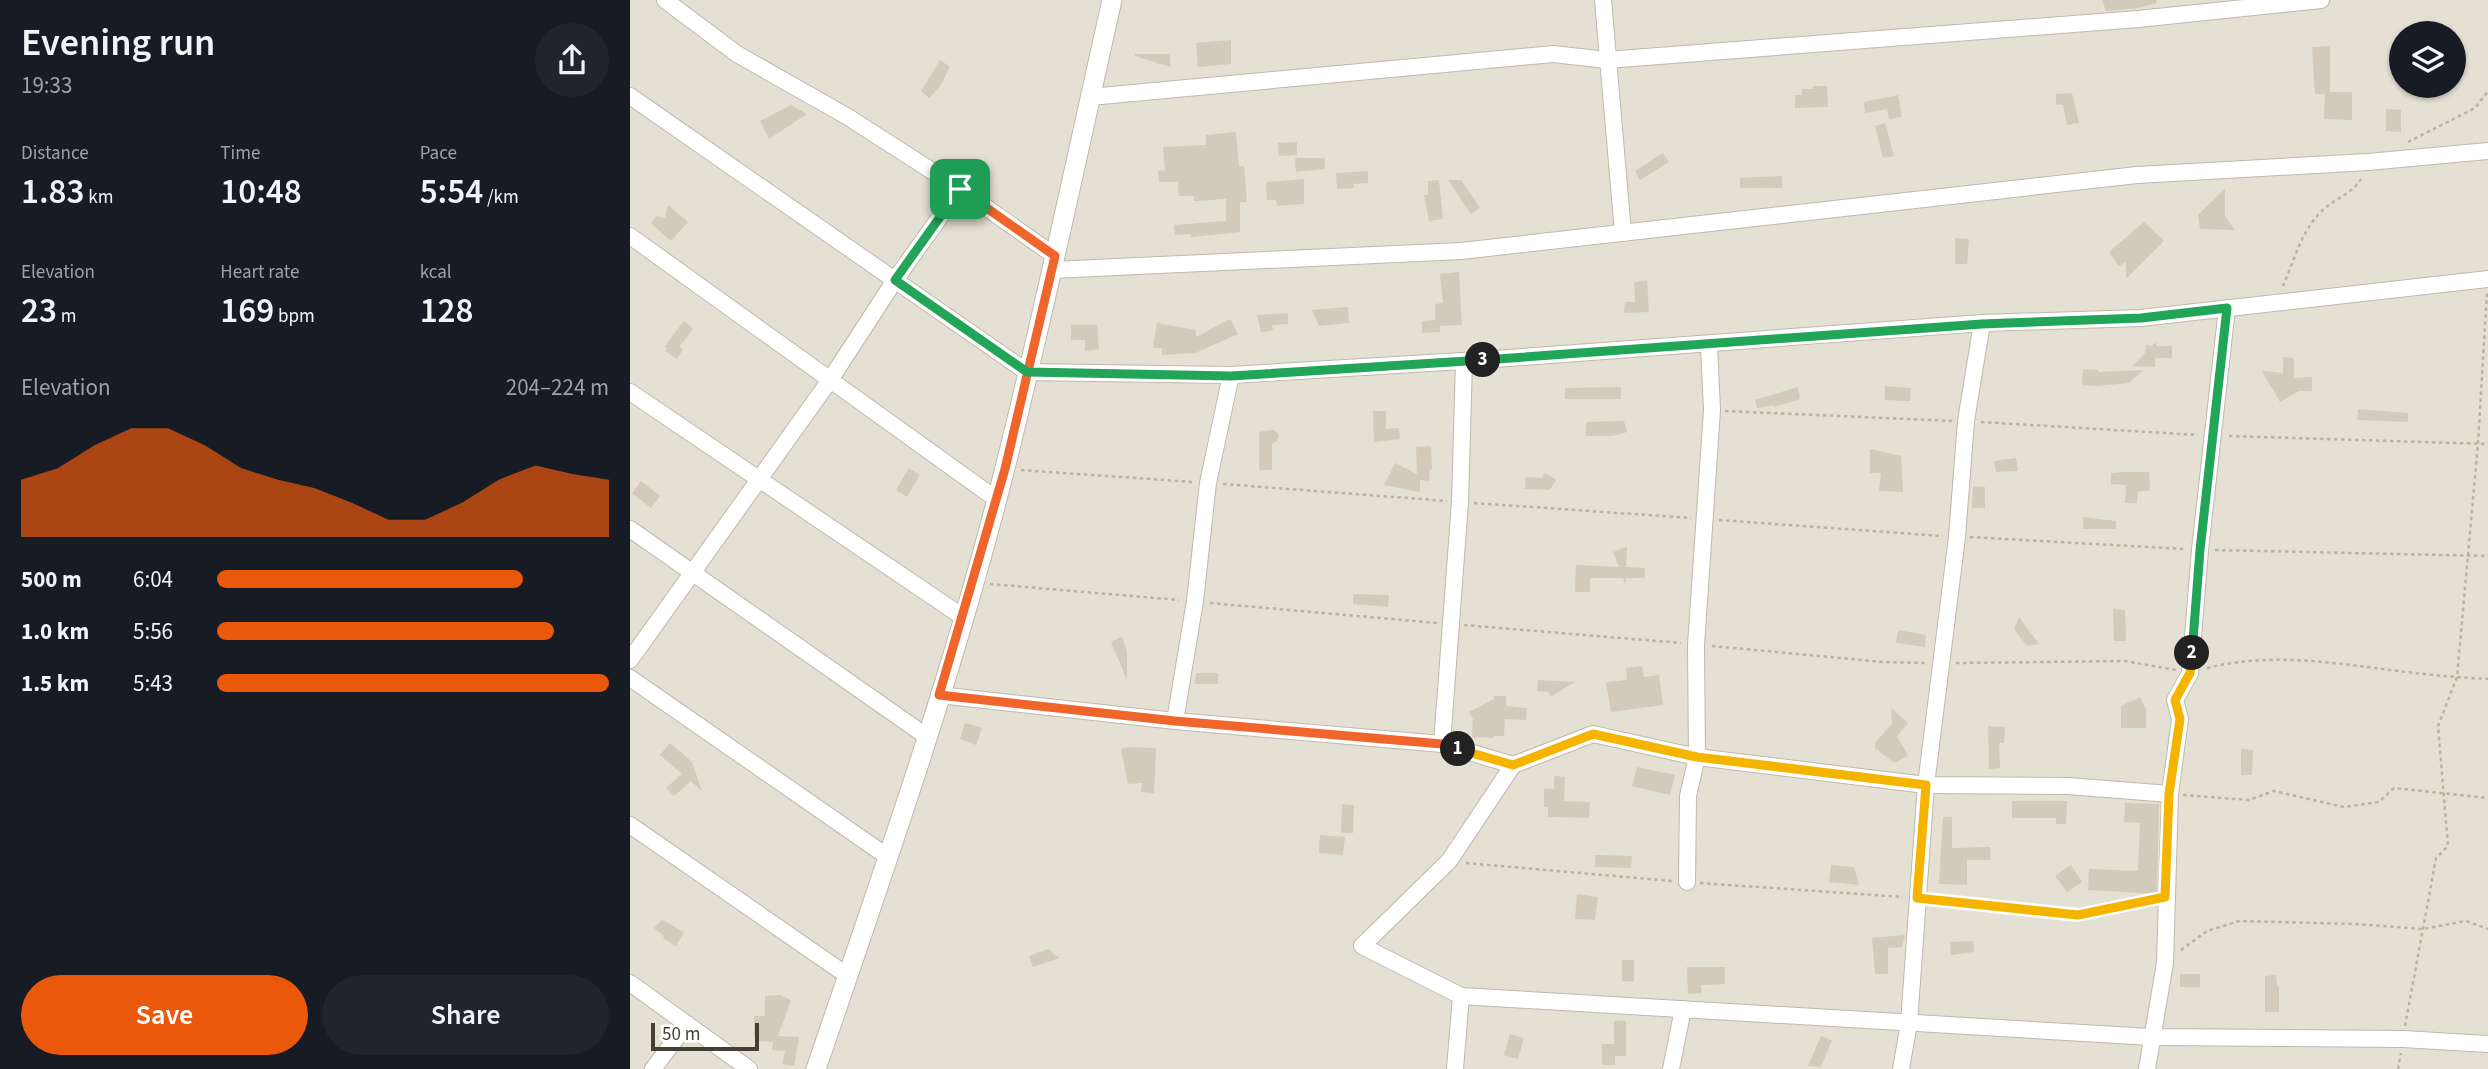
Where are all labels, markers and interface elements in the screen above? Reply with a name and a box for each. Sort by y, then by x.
text: Evening run [21,16,215,70]
map controls [2389,21,2466,98]
button: layers [2389,21,2466,98]
button: share [535,23,609,97]
text: 19:33 [21,69,72,102]
text: Distance [21,140,89,167]
text: Time [220,140,260,167]
text: Pace [420,140,457,167]
pin [930,159,990,219]
text: 1.83 [21,167,85,217]
text: 10:48 [220,167,302,217]
text: 5:54 [420,167,483,217]
icon: arrive [941,170,979,208]
text: km [85,184,113,211]
text: /km [483,184,519,211]
text: Elevation [21,259,95,286]
text: Heart rate [220,259,299,286]
text: kcal [420,259,452,286]
text: 23 [21,286,57,336]
text: 169 [220,286,274,336]
text: 128 [420,286,474,336]
text: m [57,303,76,330]
text: bpm [274,303,315,330]
pin: 3 [1466,342,1500,378]
text: 3 [1477,346,1488,373]
text: Elevation [21,371,111,404]
text: 204–224 m [506,371,609,404]
text: 500 m [21,563,82,596]
text: 6:04 [133,563,173,596]
text: 1.0 km [21,615,89,648]
text: 5:56 [133,615,173,648]
pin: 2 [2174,636,2210,670]
text: 2 [2186,639,2197,666]
text: 1.5 km [21,667,89,700]
text: 5:43 [133,667,173,700]
pin: 1 [1440,732,1476,766]
text: 1 [1452,735,1463,762]
button: Save [21,975,308,1055]
button: Share [322,975,609,1055]
scale bar [651,1020,760,1052]
text: 50 m [662,1021,700,1048]

